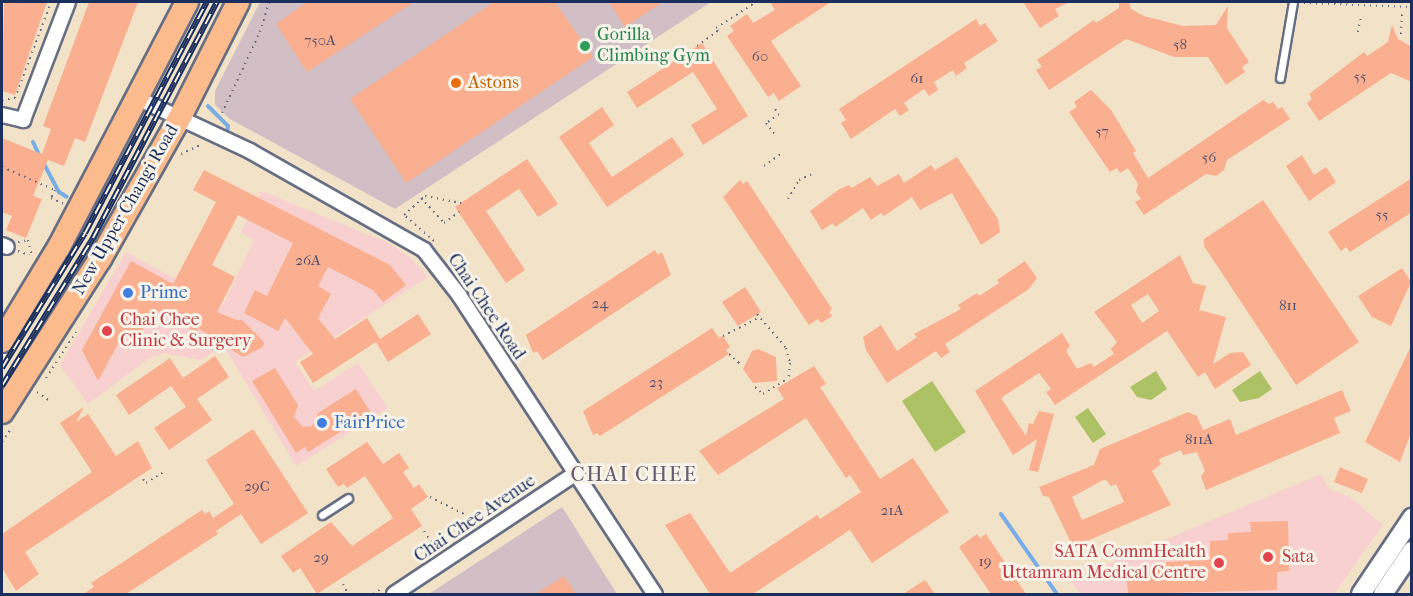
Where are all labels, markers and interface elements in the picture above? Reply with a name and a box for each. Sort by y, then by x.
place label: Gorilla Climbing Gym [597,25,710,68]
house number: 750A [304,32,336,50]
house number: 58 [1173,36,1187,54]
marker: Gorilla Climbing Gym [578,39,592,53]
house number: 60 [752,48,768,66]
house number: 55 [1354,68,1366,86]
house number: 61 [910,70,924,88]
place label: Astons [468,72,519,94]
marker: Astons [449,76,463,90]
street label: New Upper Changi Road [68,121,184,299]
house number: 57 [1095,123,1109,141]
house number: 56 [1202,149,1216,167]
house number: 55 [1376,206,1388,224]
street label: Chai Chee Road [442,250,530,364]
house number: 26A [295,252,321,270]
place label: Prime [140,282,188,304]
marker: Prime [121,286,135,300]
house number: 24 [592,295,608,313]
house number: 811 [1279,297,1297,315]
place label: Chai Chee Clinic & Surgery [120,310,251,352]
marker: Chai Chee Clinic & Surgery [98,322,116,340]
house number: 23 [649,374,663,392]
place label: FairPrice [334,412,405,434]
marker: FairPrice [315,416,329,430]
house number: 811A [1185,431,1213,449]
district label: CHAI CHEE [571,461,697,487]
street label: Chai Chee Avenue [410,470,540,568]
house number: 29C [244,478,270,496]
house number: 21A [881,502,903,520]
place label: SATA CommHealth Uttamram Medical Centre [1002,542,1206,584]
place label: Sata [1282,546,1314,568]
marker: Sata [1259,548,1277,566]
house number: 29 [313,549,329,567]
house number: 19 [978,553,992,571]
marker: SATA CommHealth Uttamram Medical Centre [1210,554,1228,572]

